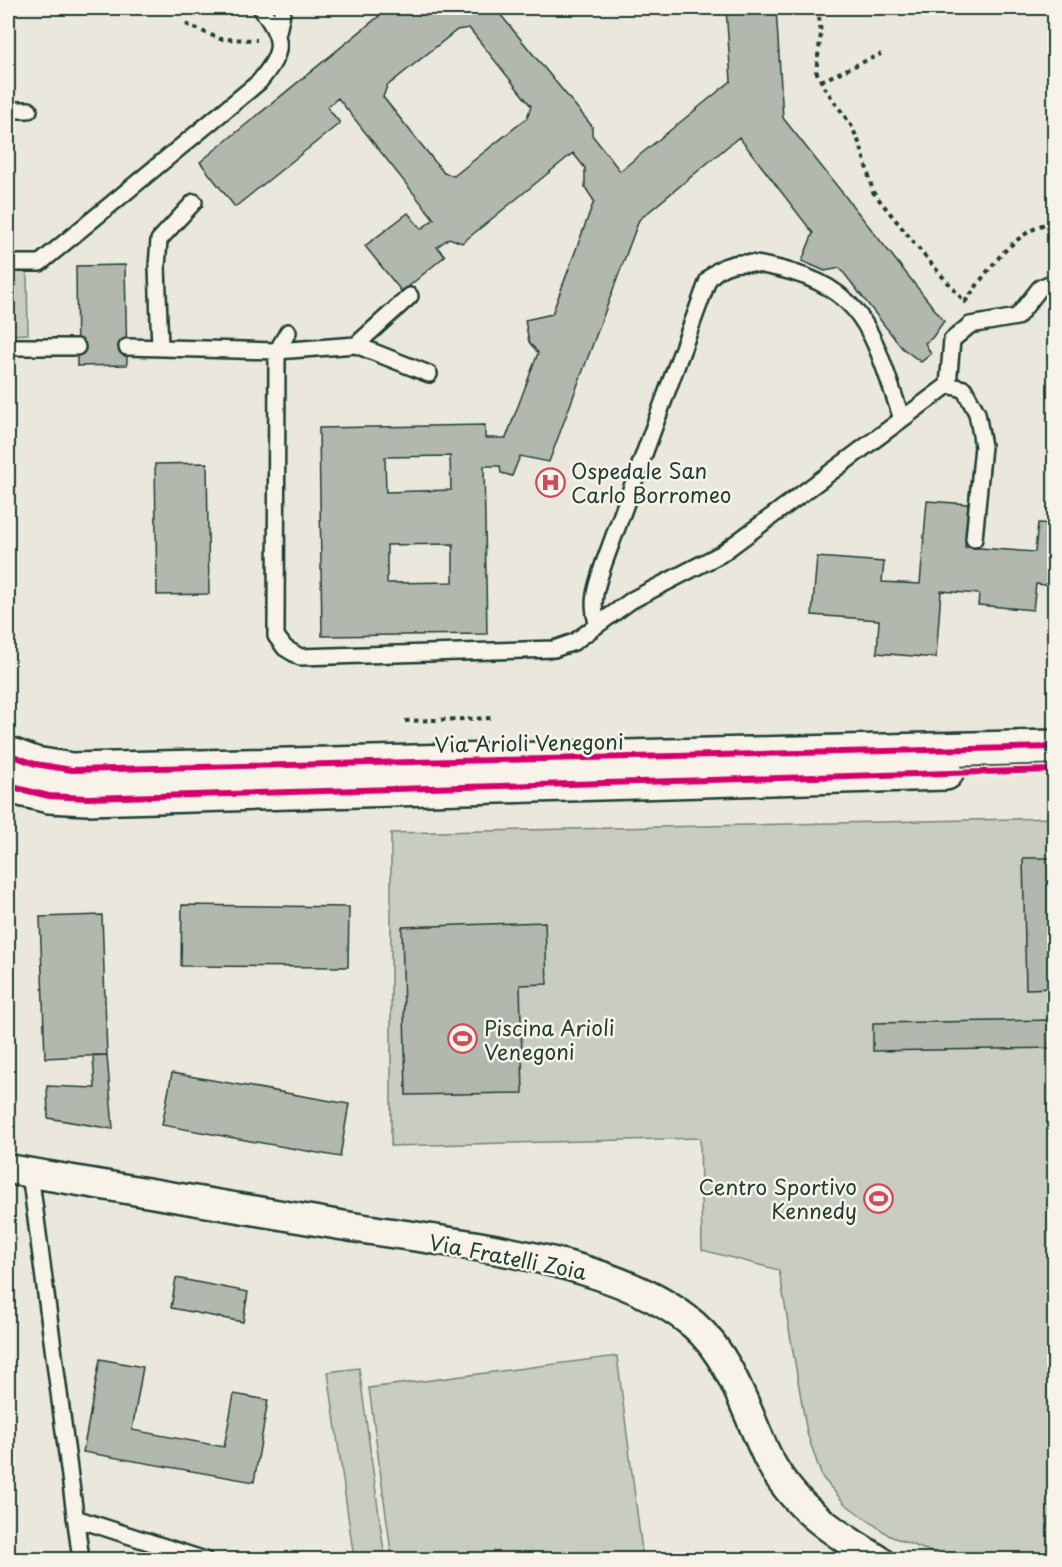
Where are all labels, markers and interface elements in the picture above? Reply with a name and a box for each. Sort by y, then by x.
place label: Ospedale San Carlo Borromeo [571,454,732,510]
hospital icon: Ospedale San Carlo Borromeo [534,466,566,498]
street label: Via Arioli Venegoni [434,724,624,760]
place label: Piscina Arioli Venegoni [484,1011,615,1067]
sports icon: Piscina Arioli Venegoni [447,1023,479,1055]
place label: Centro Sportivo Kennedy [698,1170,857,1226]
sports icon: Centro Sportivo Kennedy [862,1182,894,1214]
street label: Via Fratelli Zoia [426,1225,590,1287]

